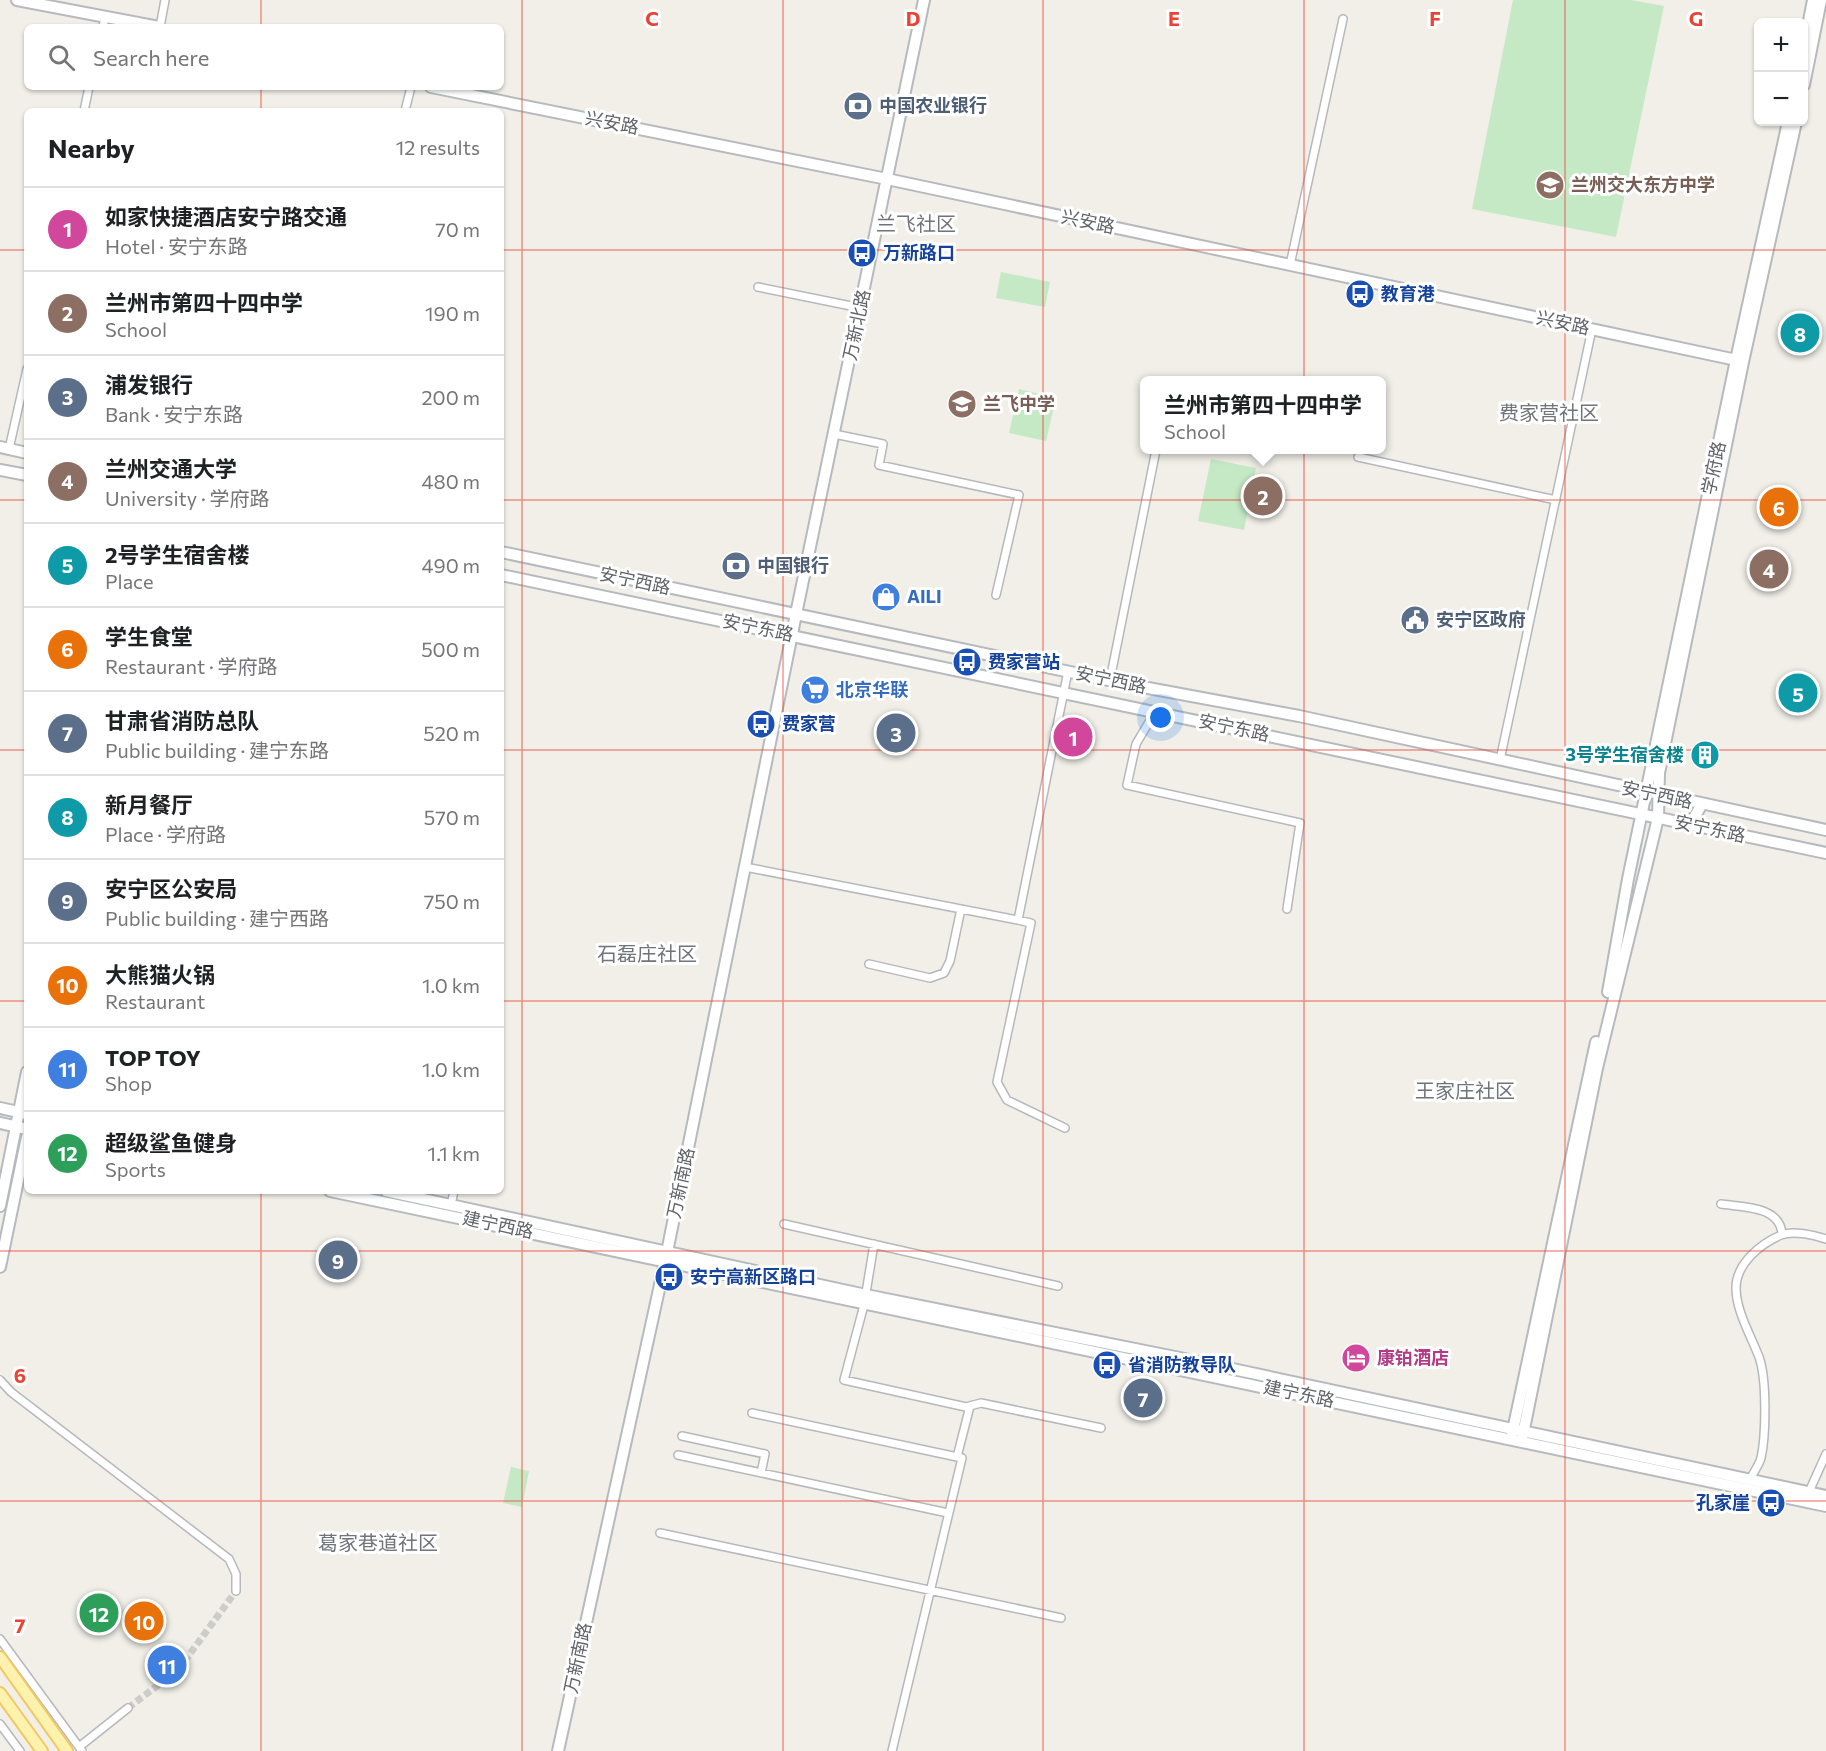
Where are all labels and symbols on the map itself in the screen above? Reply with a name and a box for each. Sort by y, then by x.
text: C [645,6,659,30]
text: D [906,6,920,30]
text: E [1168,6,1180,30]
text: F [1429,6,1441,30]
text: G [1689,6,1703,30]
bank icon: 中国农业银行 [842,90,874,122]
place label: 中国农业银行 [879,94,987,116]
street label: 兴安路 [584,106,641,138]
school or university icon: 兰州交大东方中学 [1534,169,1566,201]
place label: 兰州交大东方中学 [1571,173,1715,195]
street label: 兴安路 [1060,205,1117,237]
district label: 兰飞社区 [876,211,956,235]
bus stop icon: 万新路口 [846,237,878,269]
place label: 万新路口 [883,241,955,263]
bus stop icon: 教育港 [1344,278,1376,310]
place label: 教育港 [1381,282,1435,304]
street label: 万新北路 [838,287,874,362]
street label: 兴安路 [1535,306,1592,338]
pin: 8 [1780,310,1820,356]
school or university icon: 兰飞中学 [946,388,978,420]
place label: 兰飞中学 [983,392,1055,414]
district label: 费家营社区 [1499,400,1599,424]
street label: 学府路 [1697,439,1729,496]
pin: 2 [1244,474,1282,518]
pin: 6 [1760,484,1798,530]
pin: 4 [1750,546,1788,592]
bank icon: 中国银行 [720,550,752,582]
place label: 中国银行 [757,554,829,576]
street label: 安宁西路 [598,562,673,598]
shop icon: AILI [870,581,902,613]
place label: AILI [907,585,942,607]
public building icon: 安宁区政府 [1399,604,1431,636]
place label: 安宁区政府 [1436,608,1526,630]
street label: 安宁东路 [721,609,796,645]
bus stop icon: 费家营站 [951,646,983,678]
place label: 费家营站 [988,650,1060,672]
street label: 安宁西路 [1074,661,1149,697]
pin: 5 [1778,670,1818,716]
supermarket icon: 北京华联 [799,674,831,706]
place label: 北京华联 [836,678,909,700]
your location [1146,703,1175,732]
bus stop icon: 费家营 [745,708,777,740]
street label: 安宁东路 [1197,709,1272,745]
pin: 3 [876,710,916,756]
place label: 费家营 [782,712,836,734]
pin: 1 [1054,714,1092,760]
building icon: 3号学生宿舍楼 [1689,739,1721,771]
place label: 3号学生宿舍楼 [1566,743,1684,765]
street label: 安宁西路 [1620,776,1695,812]
street label: 安宁东路 [1673,810,1748,846]
district label: 石磊庄社区 [597,941,697,965]
district label: 王家庄社区 [1415,1078,1515,1102]
street label: 万新南路 [662,1145,698,1220]
street label: 建宁西路 [461,1206,536,1242]
pin: 9 [318,1238,358,1282]
bus stop icon: 安宁高新区路口 [653,1261,685,1293]
place label: 安宁高新区路口 [690,1265,816,1287]
hotel icon: 康铂酒店 [1340,1342,1372,1374]
place label: 康铂酒店 [1377,1346,1449,1368]
bus stop icon: 省消防教导队 [1091,1349,1123,1381]
place label: 省消防教导队 [1128,1353,1236,1375]
text: 6 [14,1363,26,1387]
street label: 建宁东路 [1262,1375,1337,1411]
pin: 7 [1124,1376,1162,1420]
bus stop icon: 孔家崖 [1755,1487,1787,1519]
place label: 孔家崖 [1696,1491,1750,1513]
district label: 葛家巷道社区 [318,1530,438,1554]
pin: 12 [80,1590,118,1636]
pin: 10 [124,1598,164,1644]
text: 7 [15,1613,26,1637]
street label: 万新南路 [559,1620,595,1695]
pin: 11 [148,1642,186,1688]

